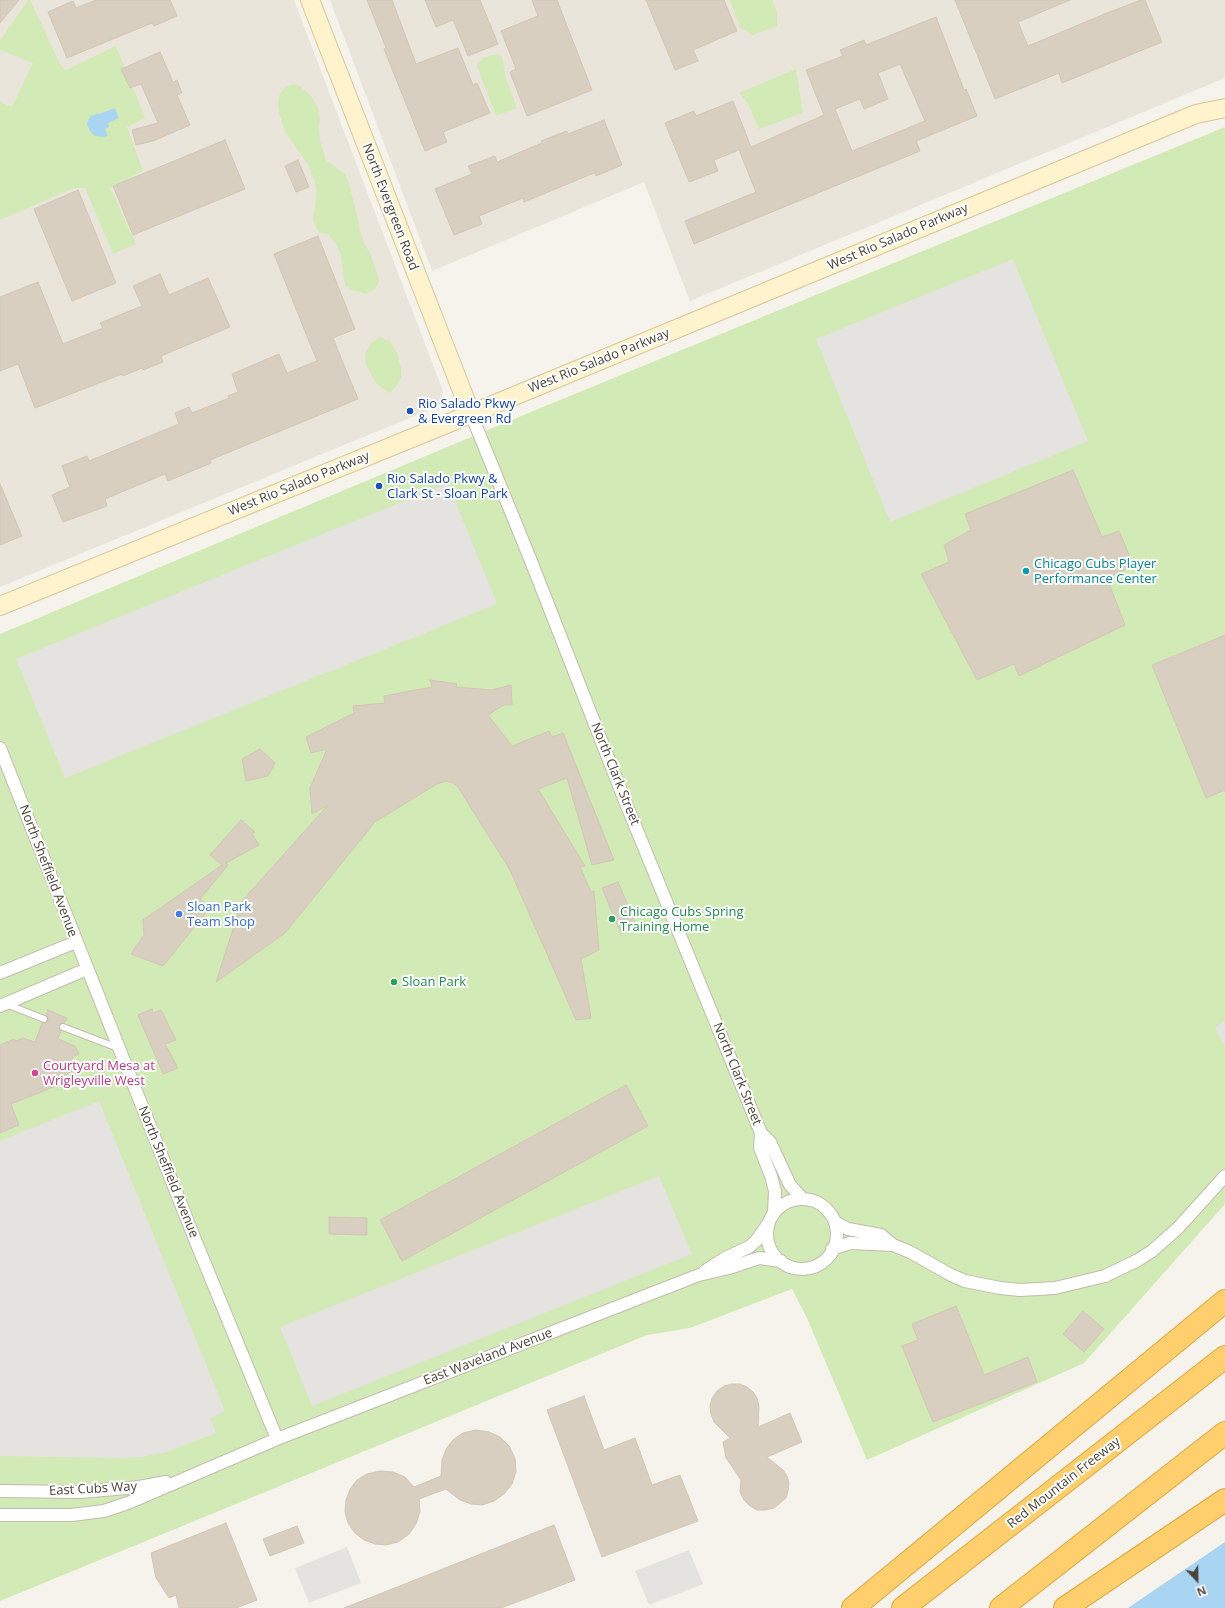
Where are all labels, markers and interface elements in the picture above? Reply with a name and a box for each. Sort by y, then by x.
street label: North Evergreen Road [359,141,421,273]
street label: West Rio Salado Parkway [825,200,971,274]
street label: West Rio Salado Parkway [526,325,672,397]
place label: Rio Salado Pkwy & Evergreen Rd [418,396,516,427]
marker: Rio Salado Pkwy & Evergreen Rd [405,406,415,416]
street label: West Rio Salado Parkway [226,448,372,520]
place label: Rio Salado Pkwy & Clark St - Sloan Park [387,471,508,502]
marker: Rio Salado Pkwy & Clark St - Sloan Park [374,481,384,491]
place label: Chicago Cubs Player Performance Center [1034,556,1157,587]
marker: Chicago Cubs Player Performance Center [1021,566,1031,576]
street label: North Clark Street [587,720,643,828]
street label: North Sheffield Avenue [16,803,80,939]
place label: Sloan Park Team Shop [187,899,255,930]
place label: Chicago Cubs Spring Training Home [620,904,744,935]
marker: Sloan Park Team Shop [174,909,184,919]
marker: Chicago Cubs Spring Training Home [607,914,617,924]
place label: Sloan Park [402,974,466,990]
marker: Sloan Park [389,977,399,987]
street label: North Clark Street [709,1020,765,1128]
place label: Courtyard Mesa at Wrigleyville West [43,1058,155,1089]
marker: Courtyard Mesa at Wrigleyville West [30,1068,40,1078]
street label: North Sheffield Avenue [134,1104,202,1240]
street label: East Waveland Avenue [421,1325,555,1389]
street label: Red Mountain Freeway [1004,1434,1124,1532]
street label: East Cubs Way [49,1479,137,1499]
north arrow [1177,1560,1217,1600]
text: N [1195,1583,1209,1600]

